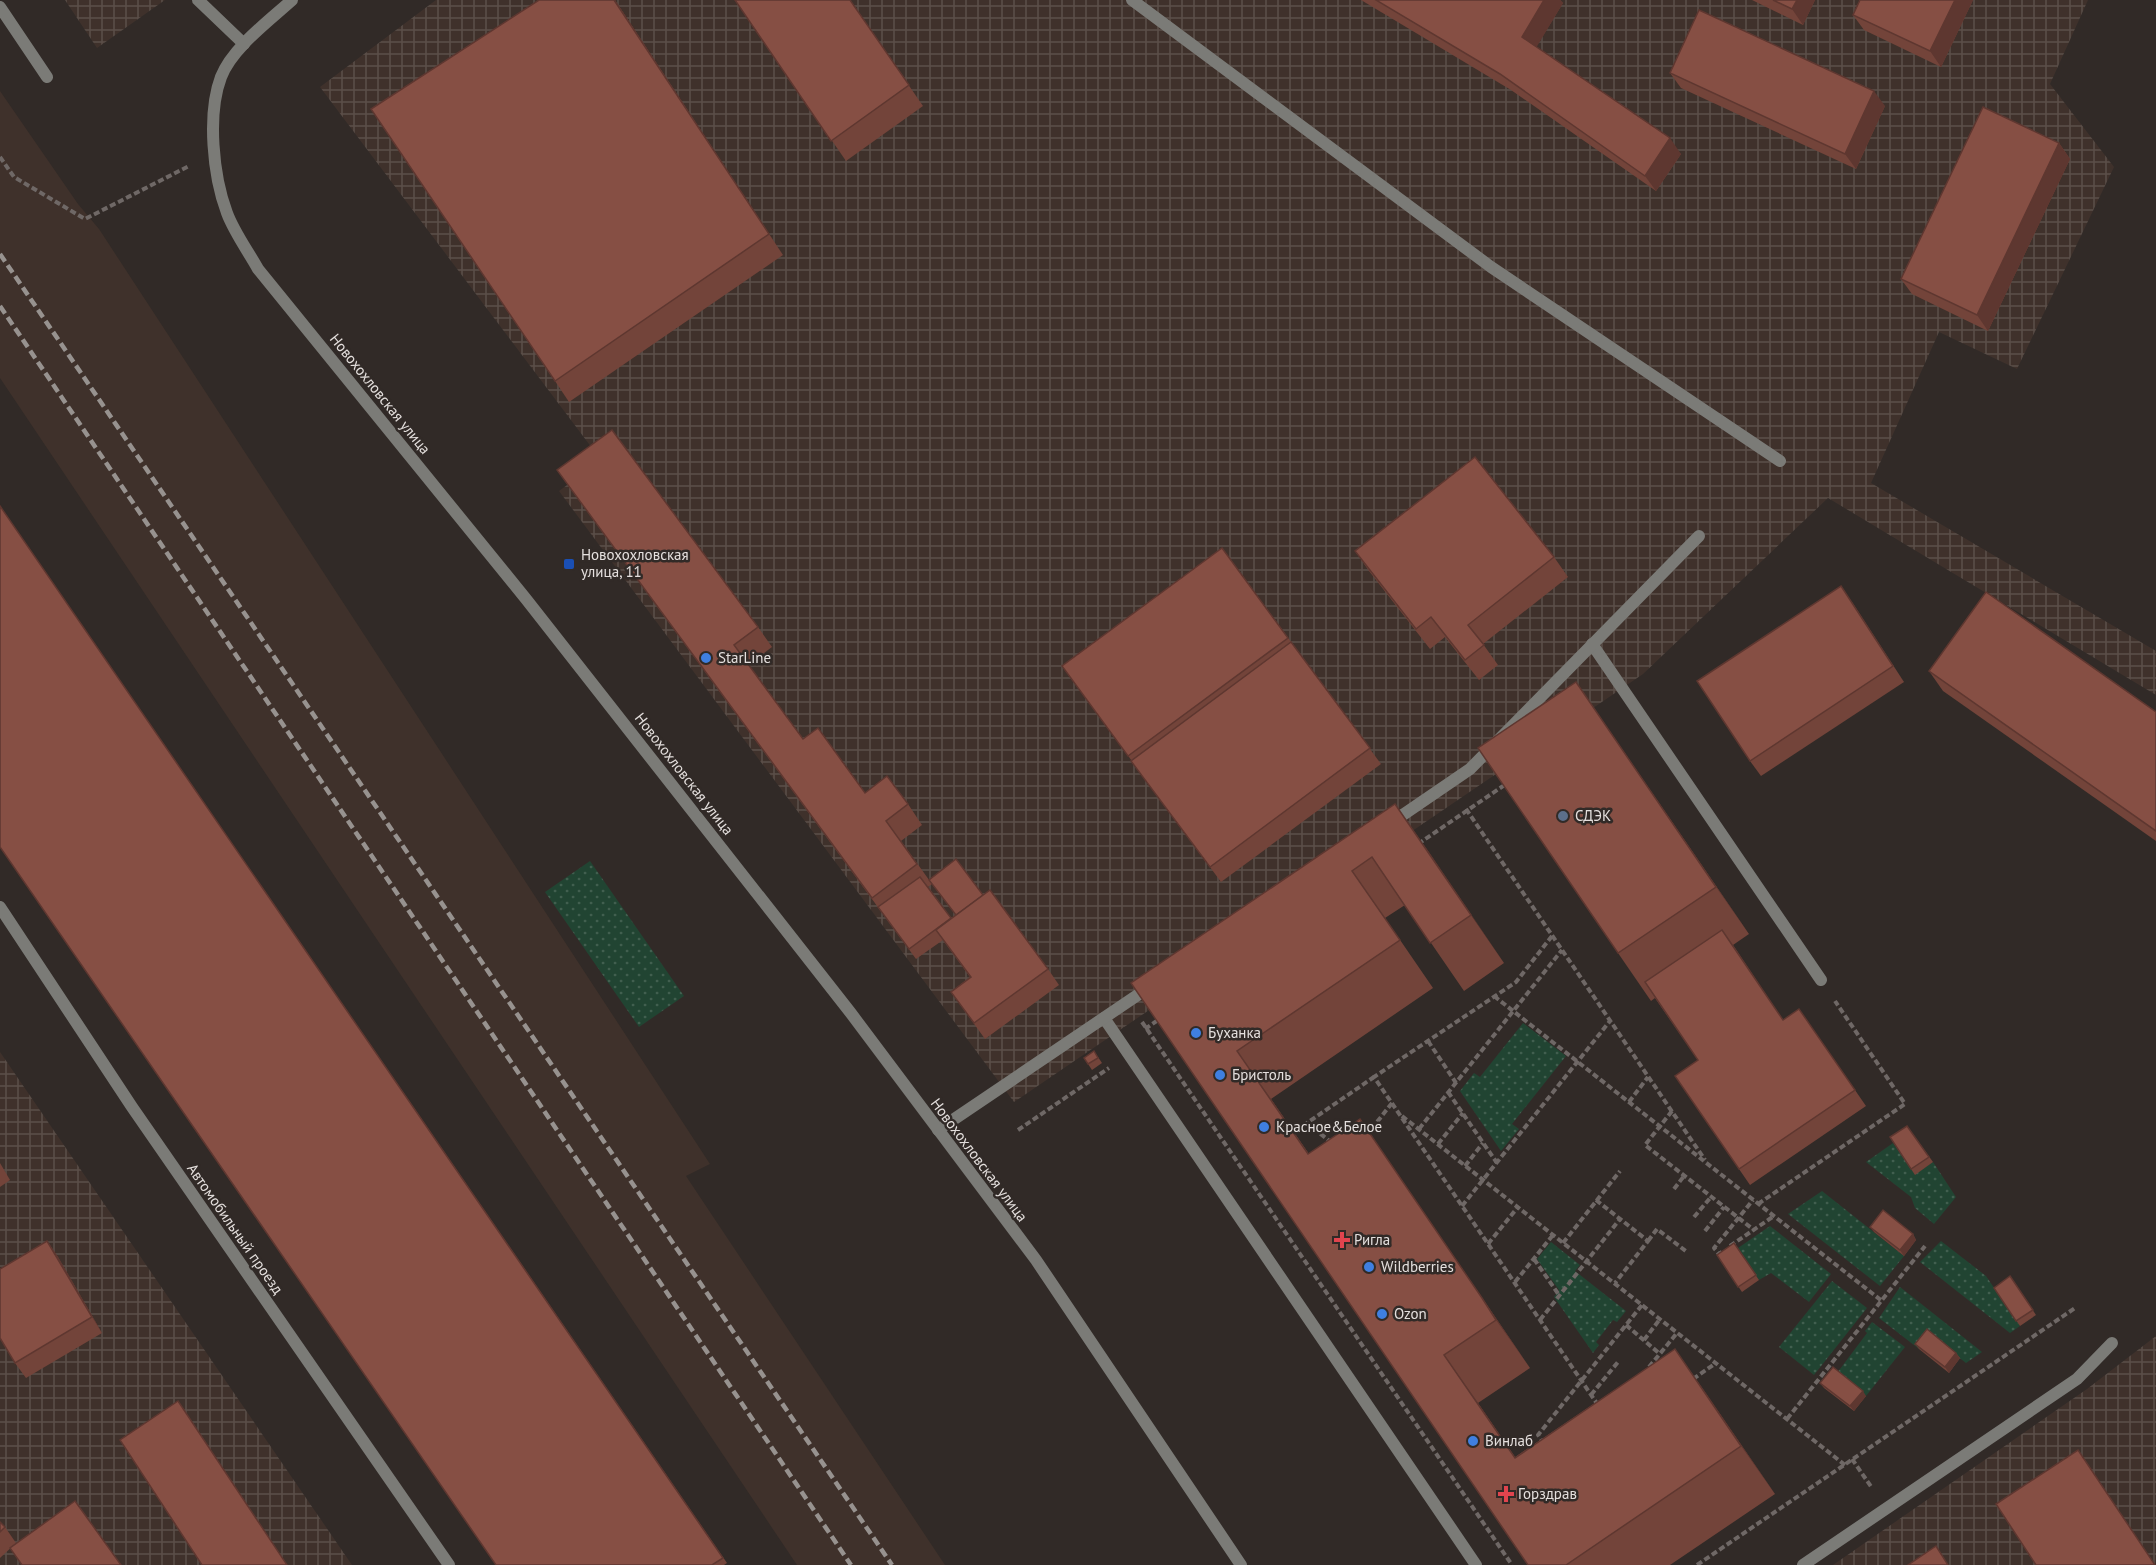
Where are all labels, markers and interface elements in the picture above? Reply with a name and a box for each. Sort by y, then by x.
street label: Новохохловская улица [326,329,435,458]
place label: Новохохловская улица, 11 [581,545,689,581]
marker: Новохохловская улица, 11 [562,557,576,571]
place label: StarLine [718,648,771,667]
marker: StarLine [699,651,713,665]
street label: Новохохловская улица [631,709,738,839]
place label: СДЭК [1575,806,1611,825]
marker: СДЭК [1556,809,1570,823]
place label: Буханка [1208,1023,1261,1042]
marker: Буханка [1189,1026,1203,1040]
place label: Бристоль [1232,1065,1291,1084]
marker: Бристоль [1213,1068,1227,1082]
street label: Новохохловская улица [927,1094,1032,1225]
place label: Красное&Белое [1276,1117,1382,1136]
marker: Красное&Белое [1257,1120,1271,1134]
street label: Автомобильный проезд [183,1160,288,1298]
place label: Ригла [1354,1230,1390,1249]
marker: Ригла [1335,1233,1349,1247]
place label: Wildberries [1381,1257,1454,1276]
marker: Wildberries [1362,1260,1376,1274]
place label: Ozon [1394,1304,1427,1323]
marker: Ozon [1375,1307,1389,1321]
place label: Винлаб [1485,1431,1533,1450]
marker: Винлаб [1466,1434,1480,1448]
place label: Горздрав [1518,1484,1577,1503]
marker: Горздрав [1499,1487,1513,1501]

